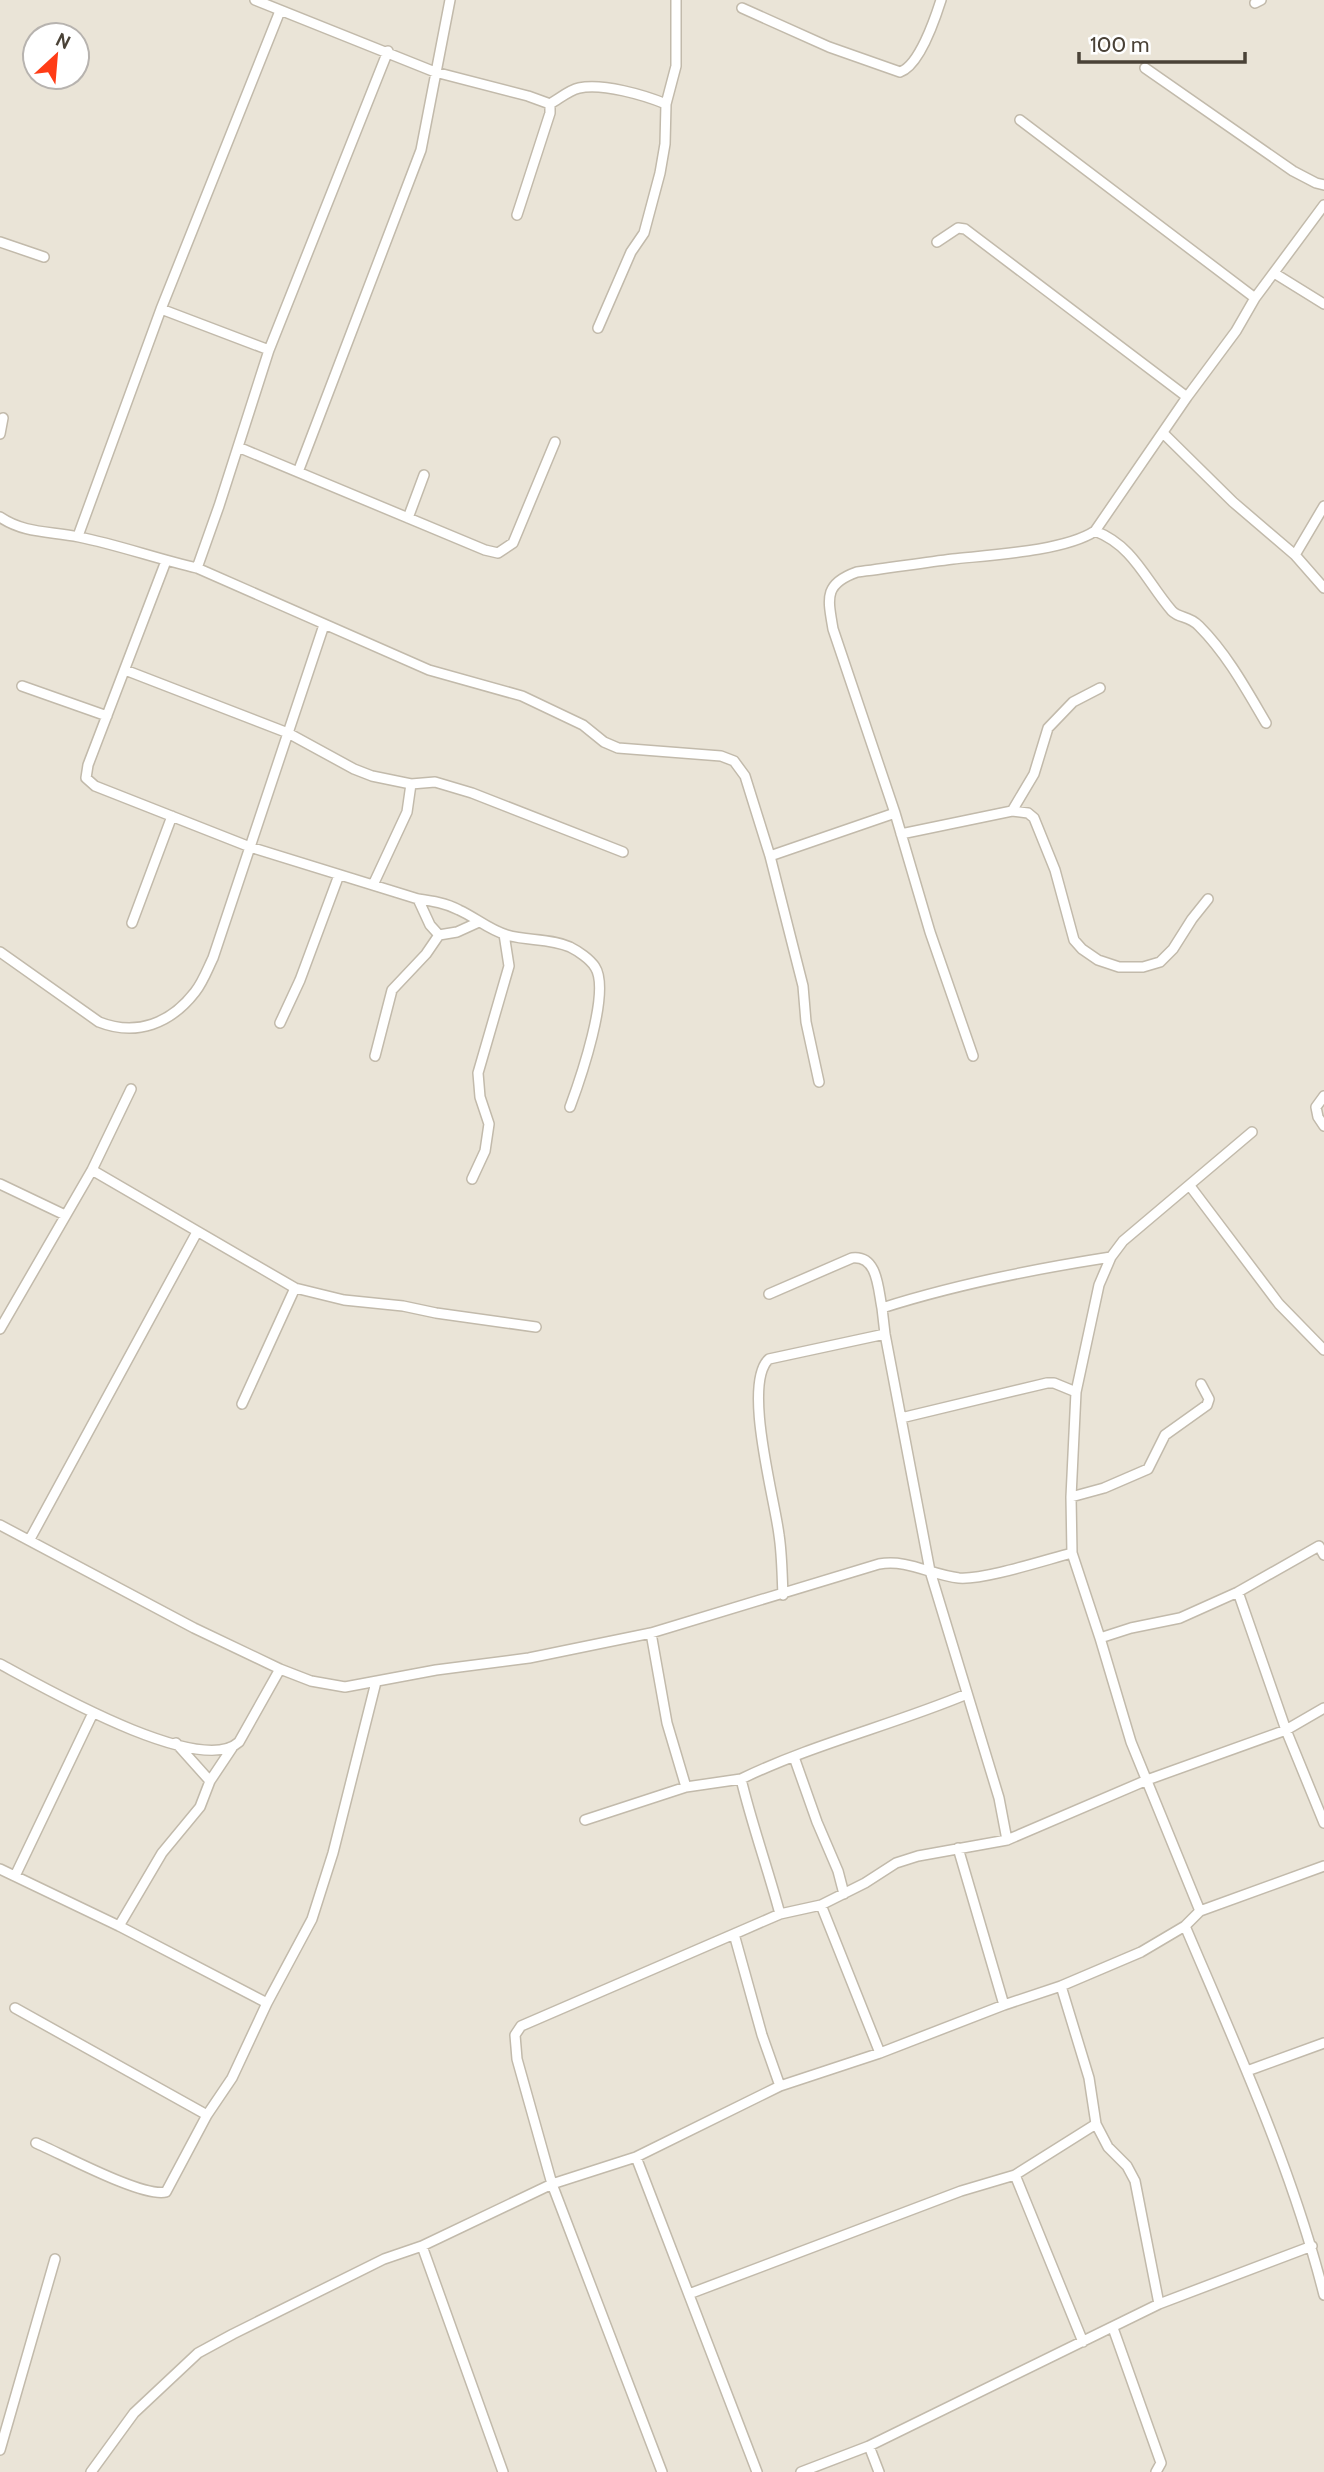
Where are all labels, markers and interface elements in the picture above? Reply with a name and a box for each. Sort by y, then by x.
north arrow [21,21,91,91]
scale bar [1079,21,1245,65]
text: N [52,28,74,54]
text: 100 m [1090,32,1149,57]

